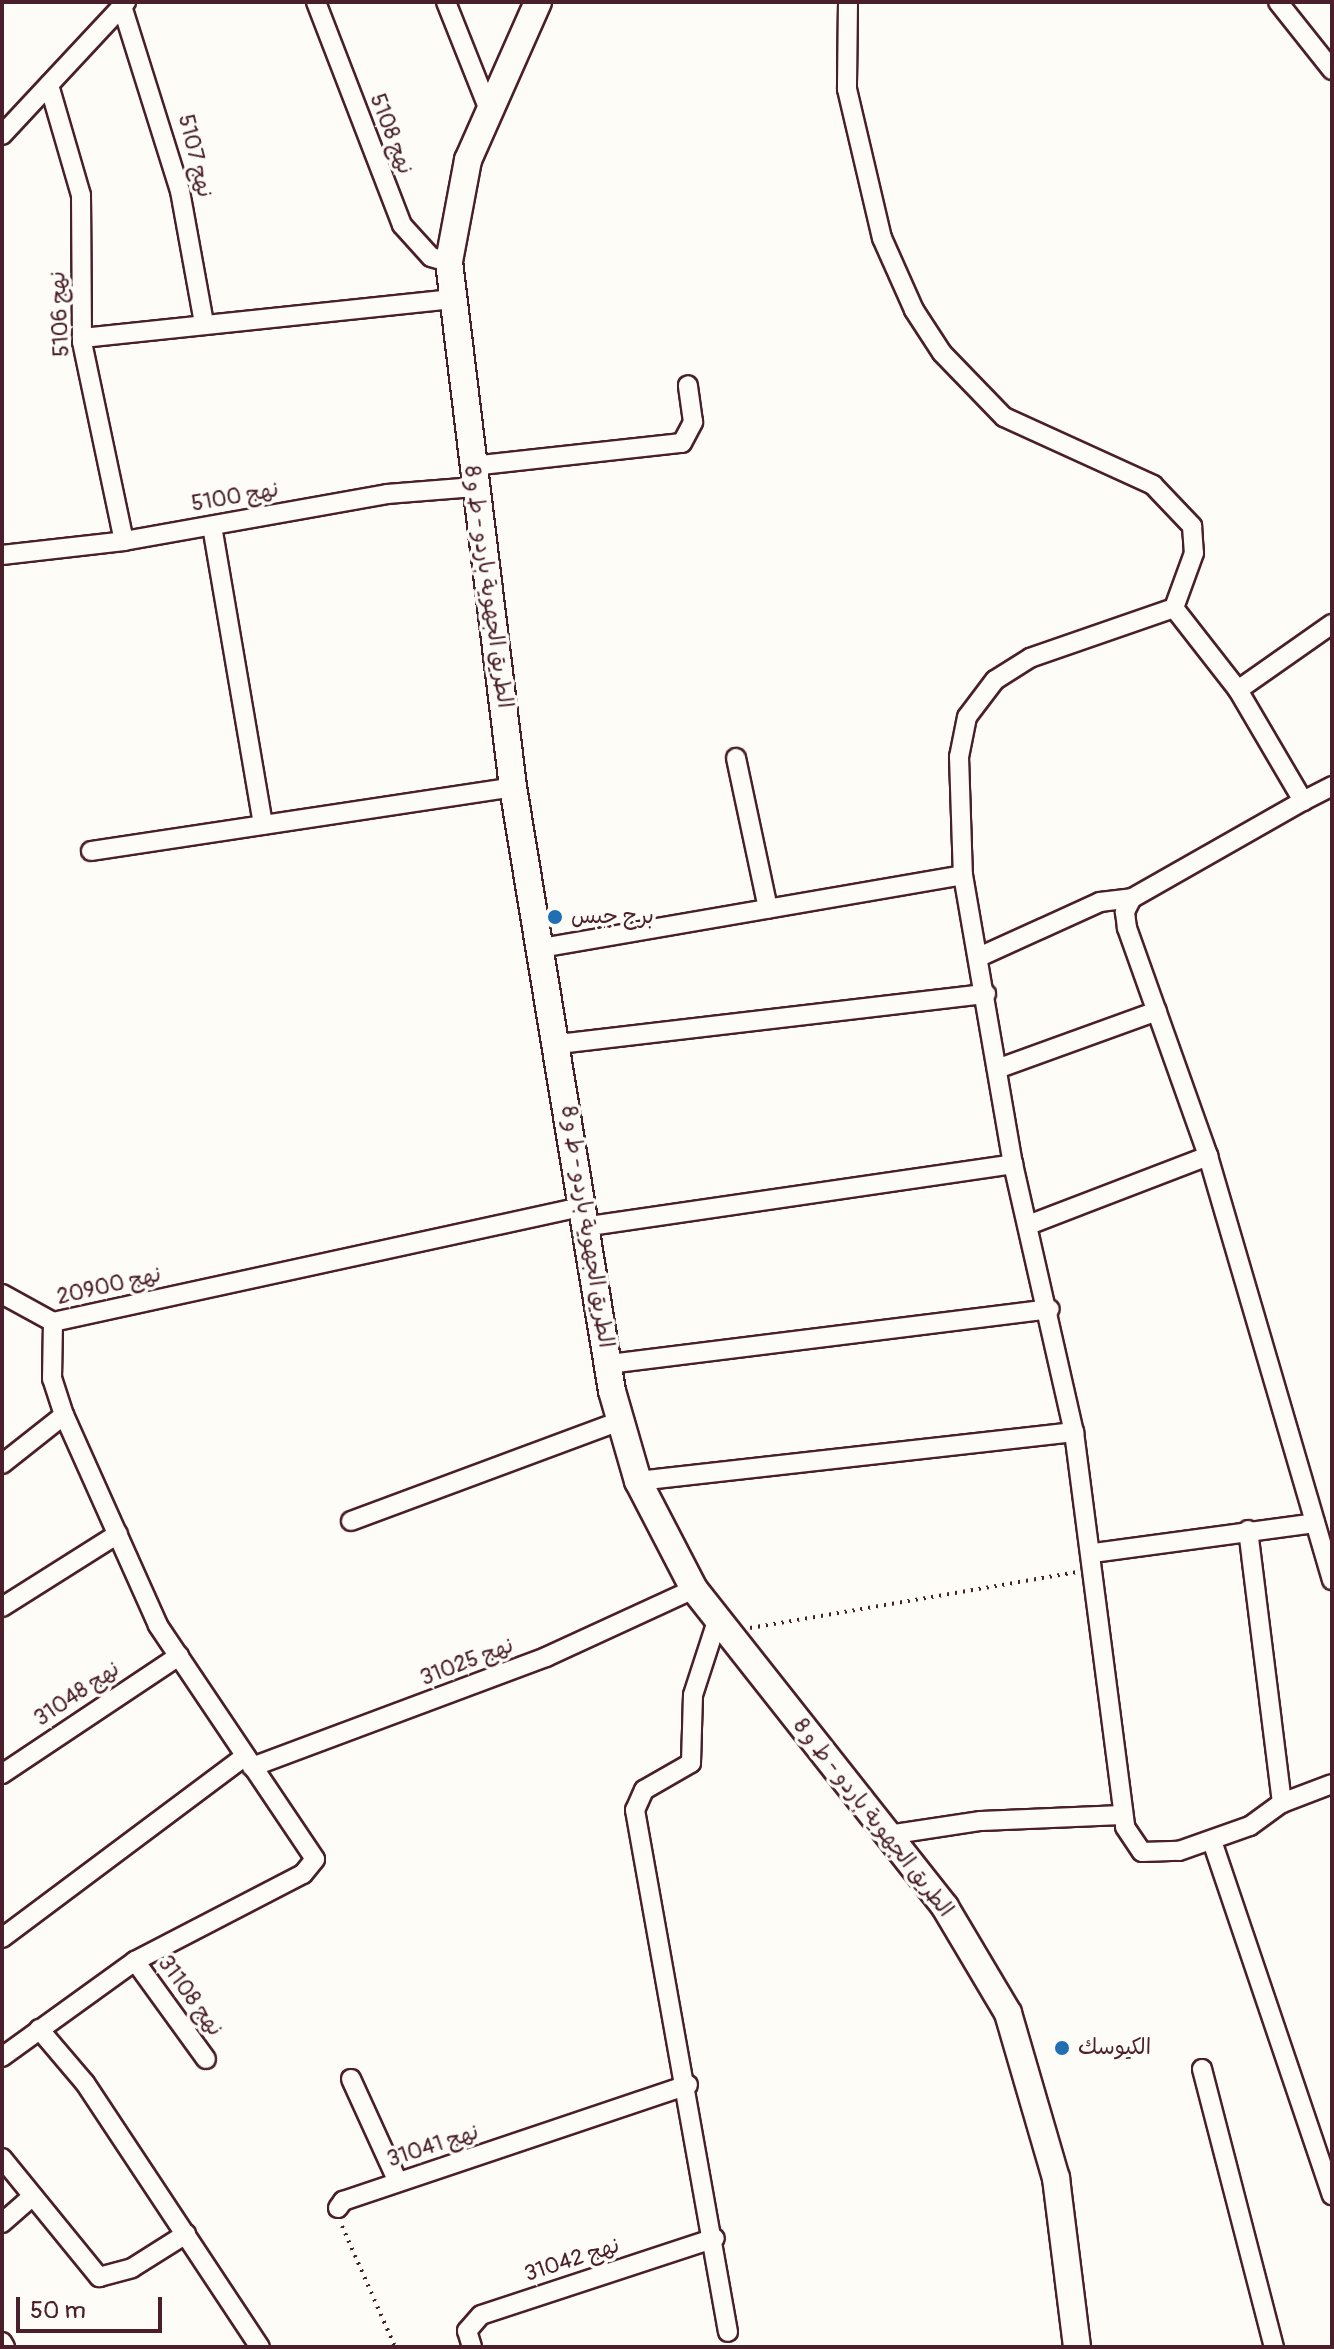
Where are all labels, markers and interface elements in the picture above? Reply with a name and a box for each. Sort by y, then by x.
street label: نهج 5108 [364,90,418,178]
street label: نهج 5107 [172,112,218,200]
street label: نهج 5106 [45,270,75,358]
street label: الطريق الجهوية باردو - ط و 8 [458,464,518,710]
street label: نهج 5100 [189,476,281,518]
place label: برج جبس [571,904,654,930]
marker: برج جبس [546,908,564,926]
street label: الطريق الجهوية باردو - ط و 8 [555,1104,619,1350]
street label: نهج 20900 [54,1261,164,1311]
street label: نهج 31025 [417,1632,517,1692]
street label: نهج 31048 [29,1656,125,1732]
street label: الطريق الجهوية باردو - ط و 8 [787,1714,959,1922]
street label: نهج 31108 [152,1951,228,2041]
place label: الكيوسك [1078,2035,1151,2061]
marker: الكيوسك [1053,2039,1071,2057]
street label: نهج 31041 [384,2119,482,2173]
street label: نهج 31042 [521,2232,623,2288]
scale bar [20,2281,166,2331]
text: 50 m [30,2296,86,2325]

